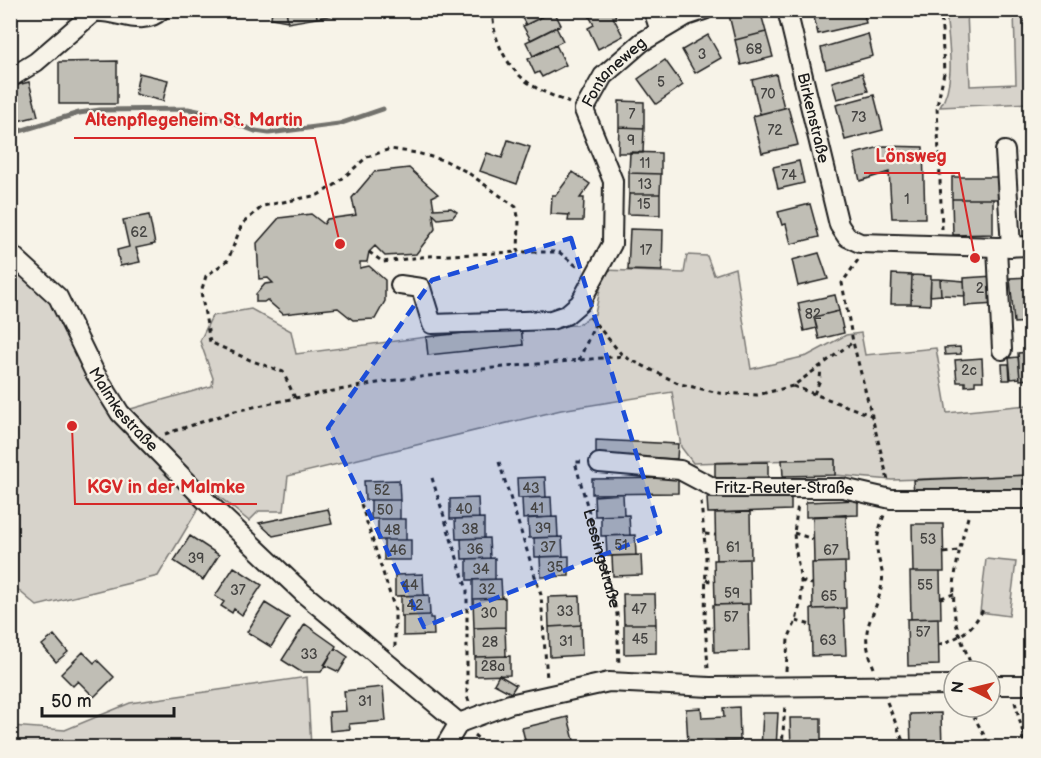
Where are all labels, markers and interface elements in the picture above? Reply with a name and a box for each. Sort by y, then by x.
street label: Fontaneweg [578,33,650,111]
house number: 68 [746,41,762,58]
house number: 3 [698,46,706,63]
street label: Birkenstraße [793,71,833,166]
house number: 5 [657,74,665,91]
house number: 70 [760,86,776,103]
callout: Altenpflegeheim St. Martin [74,102,315,138]
house number: 7 [629,106,636,123]
house number: 73 [851,109,867,126]
text: Altenpflegeheim St. Martin [84,110,303,131]
house number: 72 [767,122,783,139]
house number: 9 [627,132,635,149]
callout: Lönsweg [864,137,959,173]
text: Lönsweg [875,146,947,167]
house number: 11 [640,155,650,172]
house number: 74 [781,167,797,184]
house number: 13 [638,176,652,193]
house number: 1 [904,191,910,208]
house number: 15 [637,196,651,213]
house number: 62 [131,224,148,241]
house number: 17 [640,242,652,259]
house number: 2 [976,280,985,297]
house number: 82 [805,306,822,323]
house number: 2c [961,362,977,379]
street label: Malmkestraße [84,364,162,456]
callout: KGV in der Malmke [75,468,257,504]
text: KGV in der Malmke [87,477,245,498]
street label: Fritz-Reuter-Straße [714,479,857,500]
house number: 43 [522,480,540,497]
house number: 52 [374,482,391,499]
house number: 41 [530,500,544,517]
house number: 40 [456,501,472,518]
house number: 50 [377,502,393,519]
street label: Lessingstraße [579,507,624,611]
house number: 39 [535,520,551,537]
house number: 38 [462,521,478,538]
house number: 48 [384,522,400,539]
house number: 53 [920,531,936,548]
house number: 51 [614,537,628,554]
house number: 37 [540,539,556,556]
house number: 61 [726,539,740,556]
house number: 36 [466,541,484,558]
house number: 46 [389,542,407,559]
house number: 67 [823,542,839,559]
house number: 39 [188,550,204,567]
house number: 35 [547,559,563,576]
house number: 34 [472,561,490,578]
house number: 44 [401,577,419,594]
house number: 55 [917,577,933,594]
house number: 32 [479,581,496,598]
house number: 37 [230,582,246,599]
house number: 59 [724,585,740,602]
house number: 65 [821,588,837,605]
house number: 42 [407,597,424,614]
house number: 47 [631,601,647,618]
house number: 33 [556,603,574,620]
house number: 30 [481,605,497,622]
house number: 57 [724,609,739,626]
house number: 57 [916,624,931,641]
house number: 45 [632,631,648,648]
house number: 63 [819,632,837,649]
house number: 31 [559,633,573,650]
house number: 28 [482,634,498,651]
house number: 33 [300,646,318,663]
house number: 28a [481,658,505,675]
north arrow [942,659,1002,719]
scale bar [42,680,174,718]
text: N [948,680,969,694]
text: 50 m [51,691,92,712]
house number: 31 [358,693,372,710]

